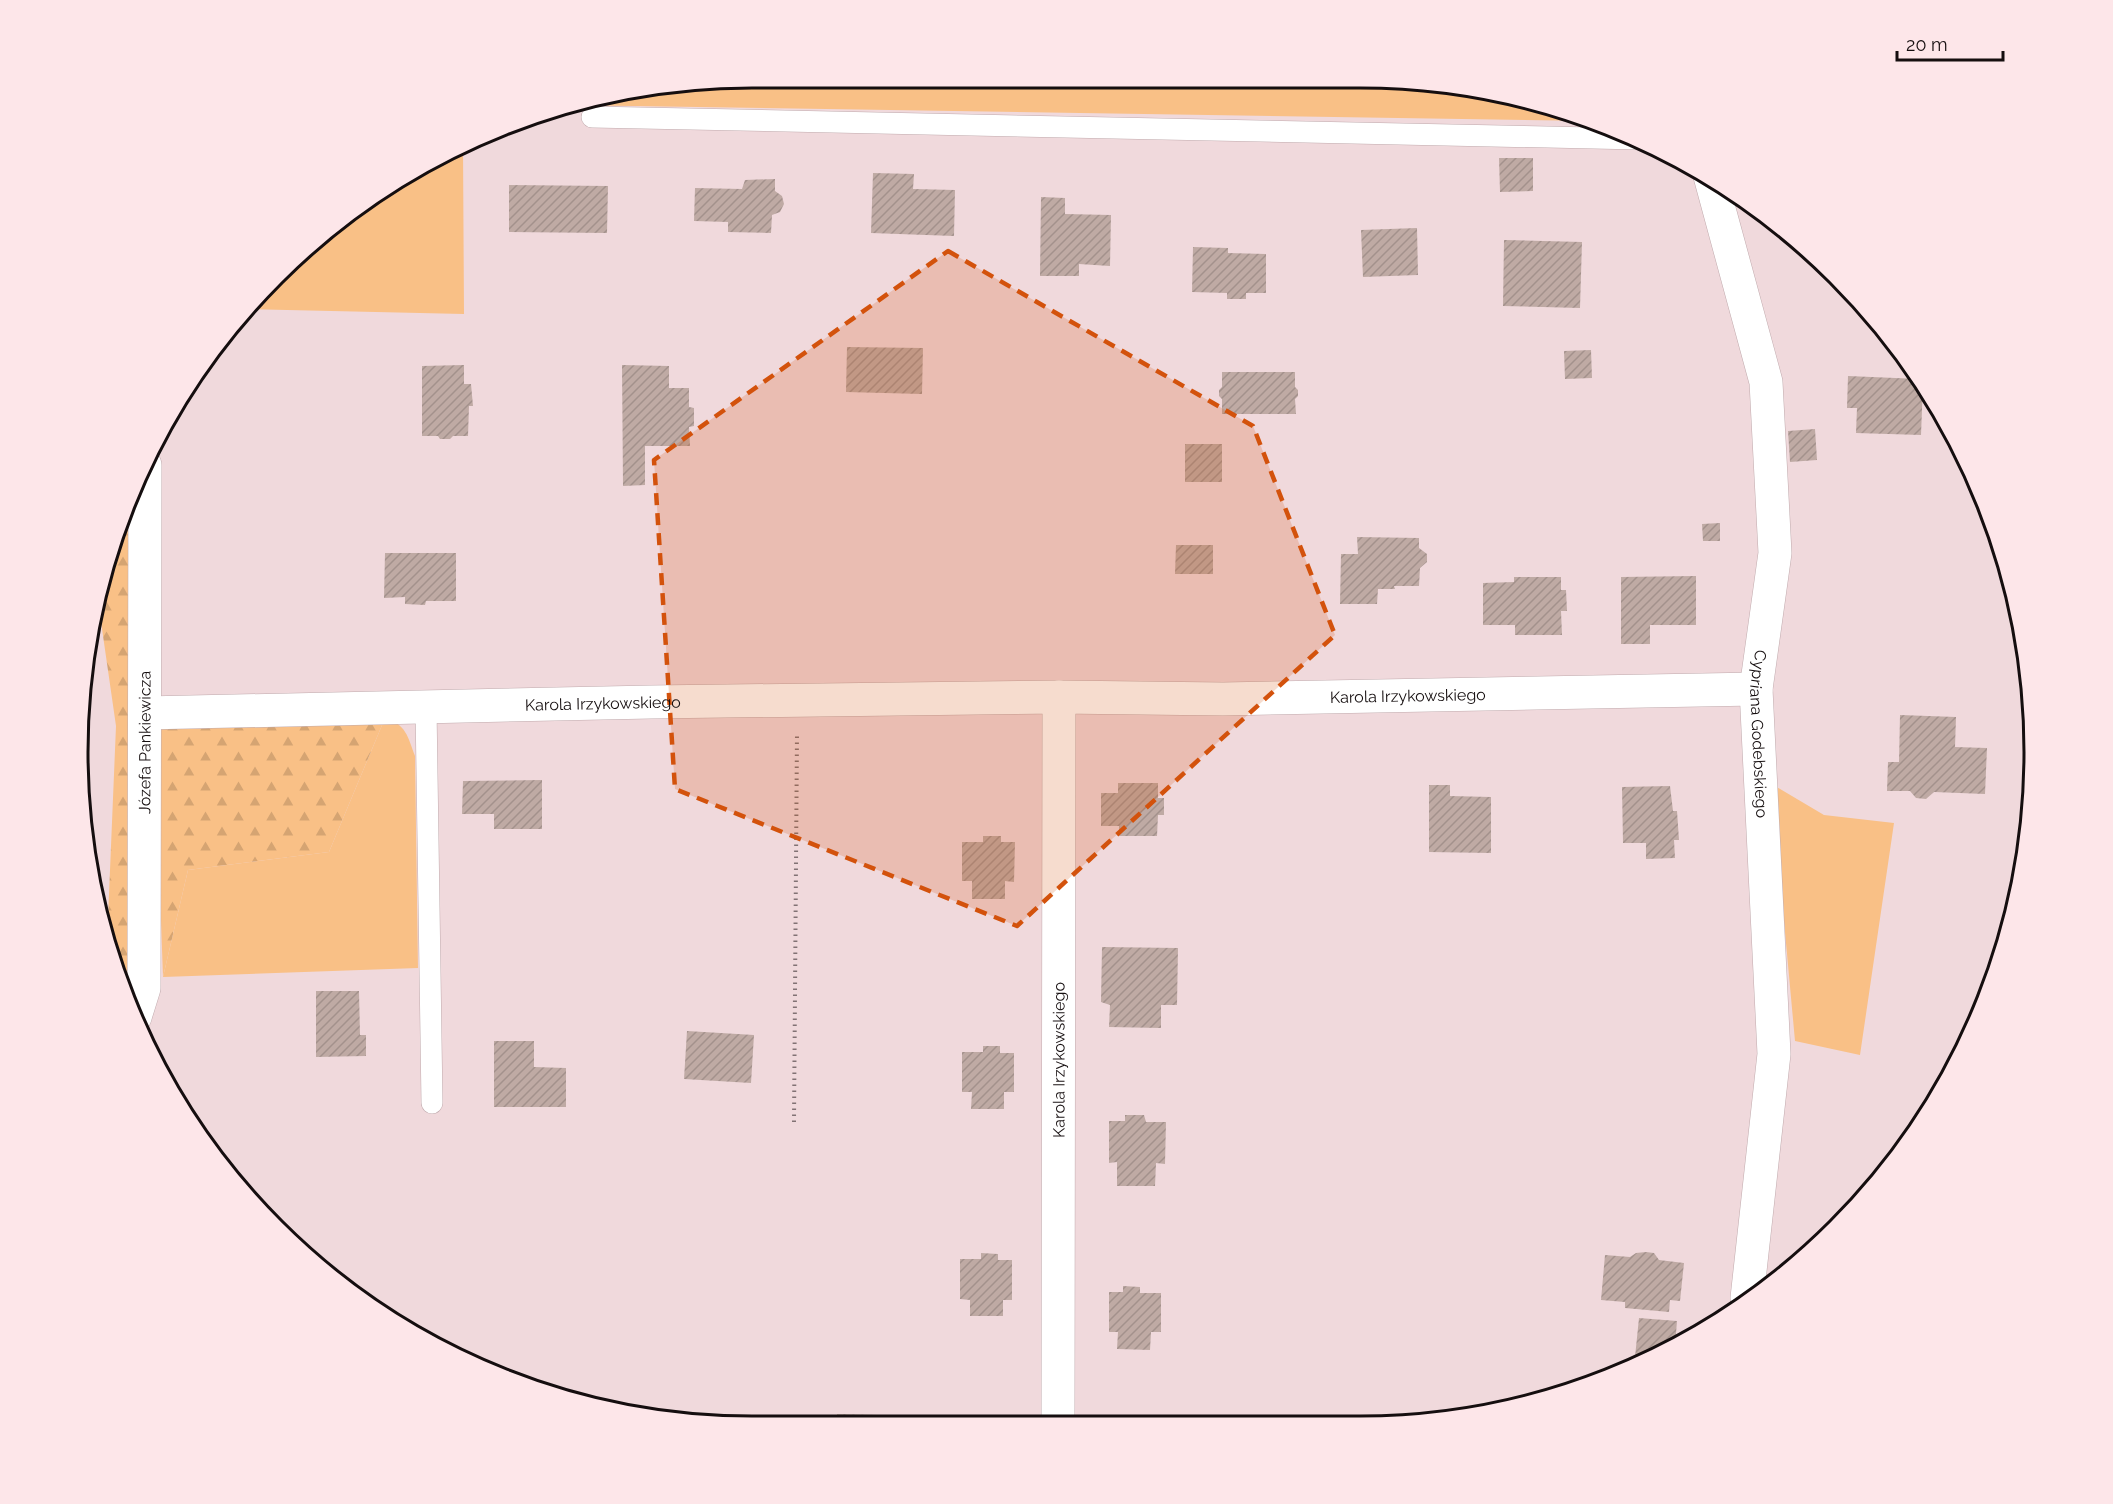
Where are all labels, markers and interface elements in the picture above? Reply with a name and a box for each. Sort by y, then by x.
scale bar [1897,24,2004,62]
text: 20 m [1906,34,1948,55]
street label: Cypriana Godebskiego [1746,649,1772,818]
street label: Józefa Pankiewicza [135,671,154,814]
street label: Karola Irzykowskiego [1330,685,1486,706]
street label: Karola Irzykowskiego [525,692,681,714]
street label: Karola Irzykowskiego [1049,982,1068,1138]

